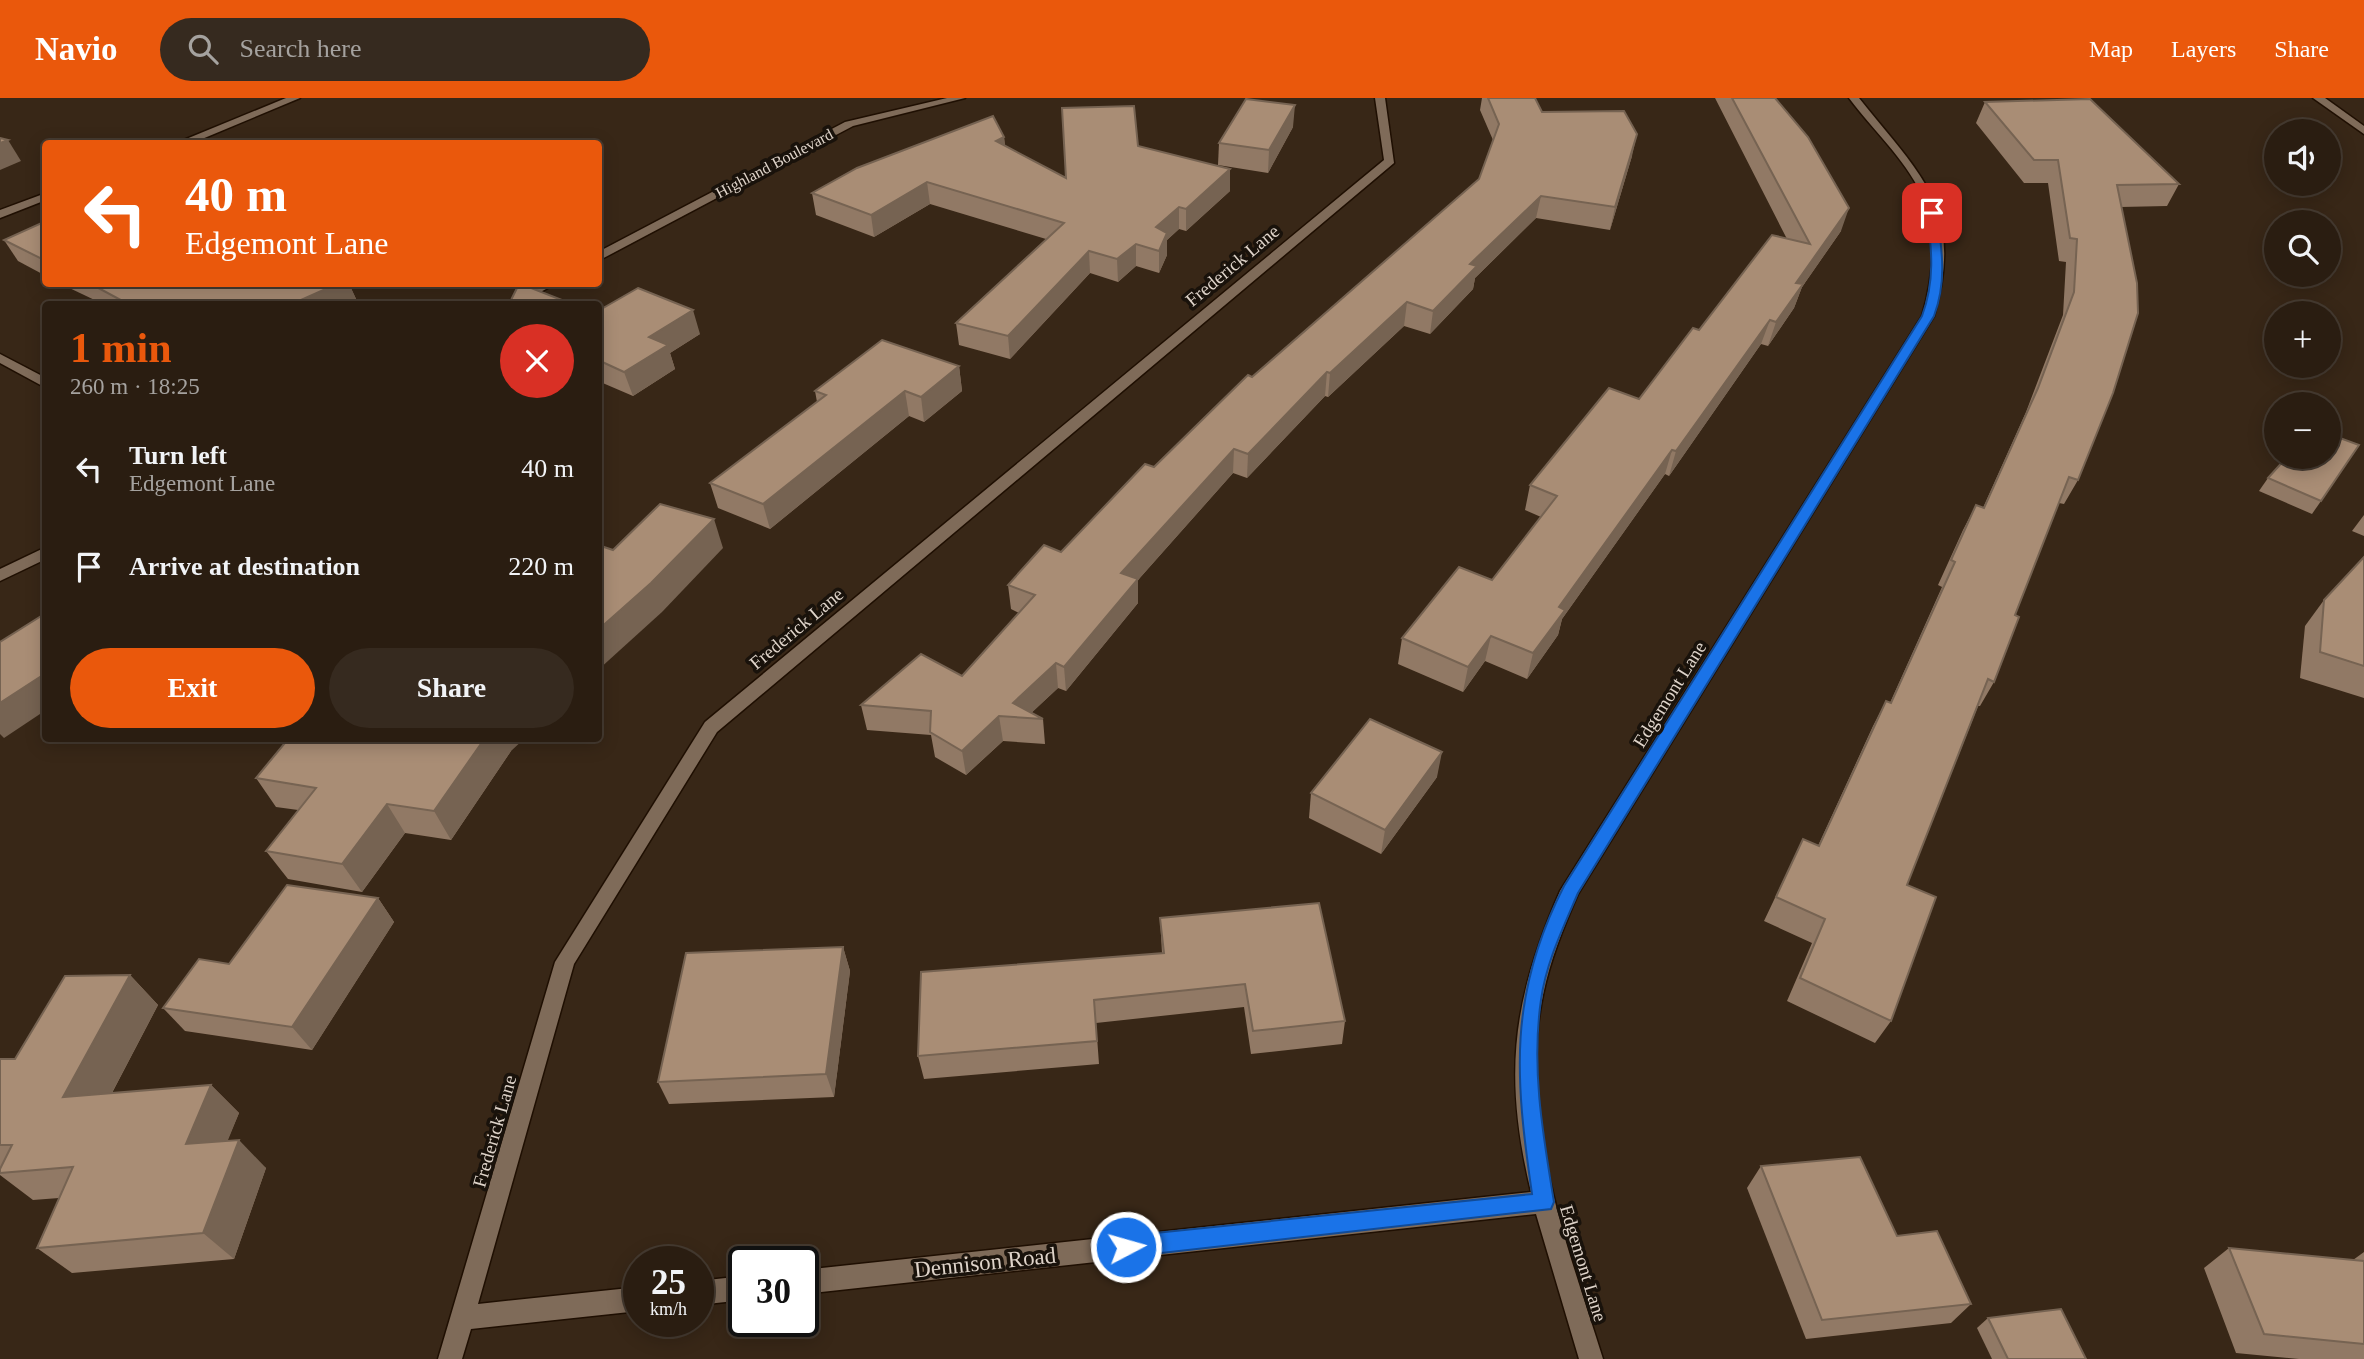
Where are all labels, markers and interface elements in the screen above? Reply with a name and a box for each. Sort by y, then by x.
search box [160,18,650,81]
icon: search [184,30,222,68]
text: Navio [35,31,118,67]
text: Search here [240,34,361,63]
text: Map [2089,36,2133,62]
text: Layers [2171,36,2236,62]
text: Share [2274,36,2329,62]
map controls [2264,119,2341,469]
button: sound [2264,119,2341,196]
street label: Highland Boulevard [713,125,836,202]
text: 40 m [185,167,287,222]
icon: left [70,168,161,259]
pin [1902,183,1962,243]
icon: arrive [1913,194,1951,232]
button: search [2264,210,2341,287]
street label: Frederick Lane [1181,220,1283,311]
text: Edgemont Lane [185,225,388,261]
button: + [2264,301,2341,378]
button: close [500,324,574,398]
text: 1 min [70,325,172,371]
text: 260 m · 18:25 [70,374,200,399]
button: − [2264,392,2341,469]
text: Turn left [129,441,227,470]
icon: left [70,450,108,488]
text: 40 m [521,454,574,483]
text: Edgemont Lane [129,471,275,496]
icon: arrive [70,548,108,586]
text: Arrive at destination [129,552,360,581]
text: 220 m [508,552,574,581]
street label: Frederick Lane [745,583,847,674]
street label: Edgemont Lane [1629,637,1710,751]
button: Exit [70,648,315,728]
button: Share [329,648,574,728]
street label: Frederick Lane [468,1073,520,1190]
street label: Edgemont Lane [1556,1202,1611,1324]
position arrow [1089,1210,1163,1284]
street label: Dennison Road [913,1243,1058,1282]
speed limit sign: 30 [728,1246,819,1337]
text: 25 [651,1263,686,1302]
text: km/h [650,1299,687,1319]

